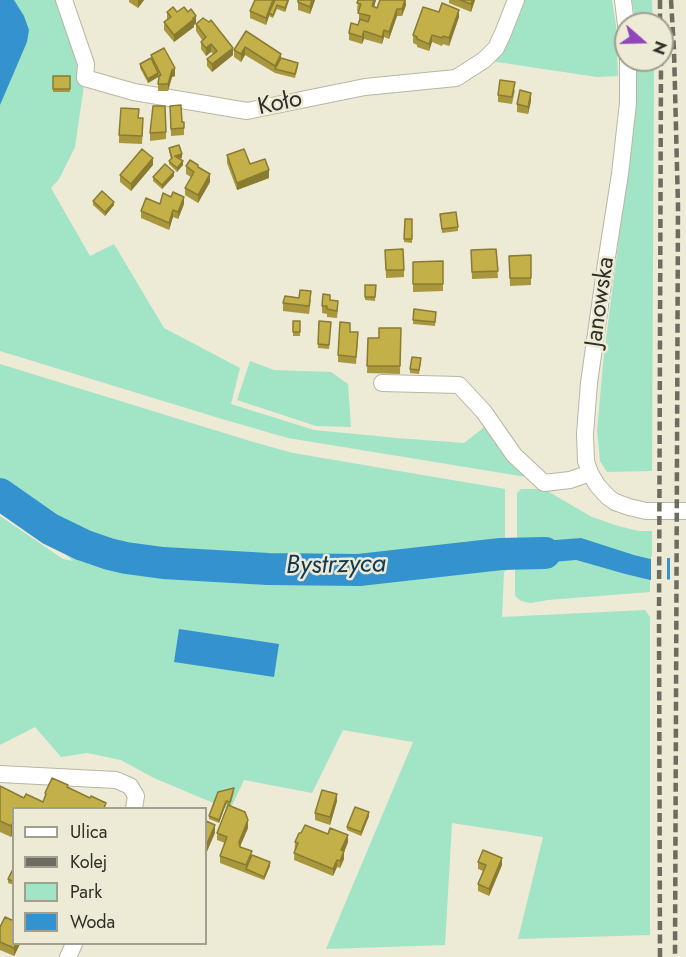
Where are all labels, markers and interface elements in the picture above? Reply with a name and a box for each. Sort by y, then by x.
north arrow [614,12,674,72]
text: N [647,38,672,58]
street label: Koło [255,85,305,123]
street label: Janowska [580,255,622,349]
water label: Bystrzyca [286,550,386,582]
legend [12,807,207,945]
text: Ulica [70,819,107,845]
text: Kolej [70,849,107,875]
text: Park [70,879,102,905]
text: Woda [70,909,115,935]

